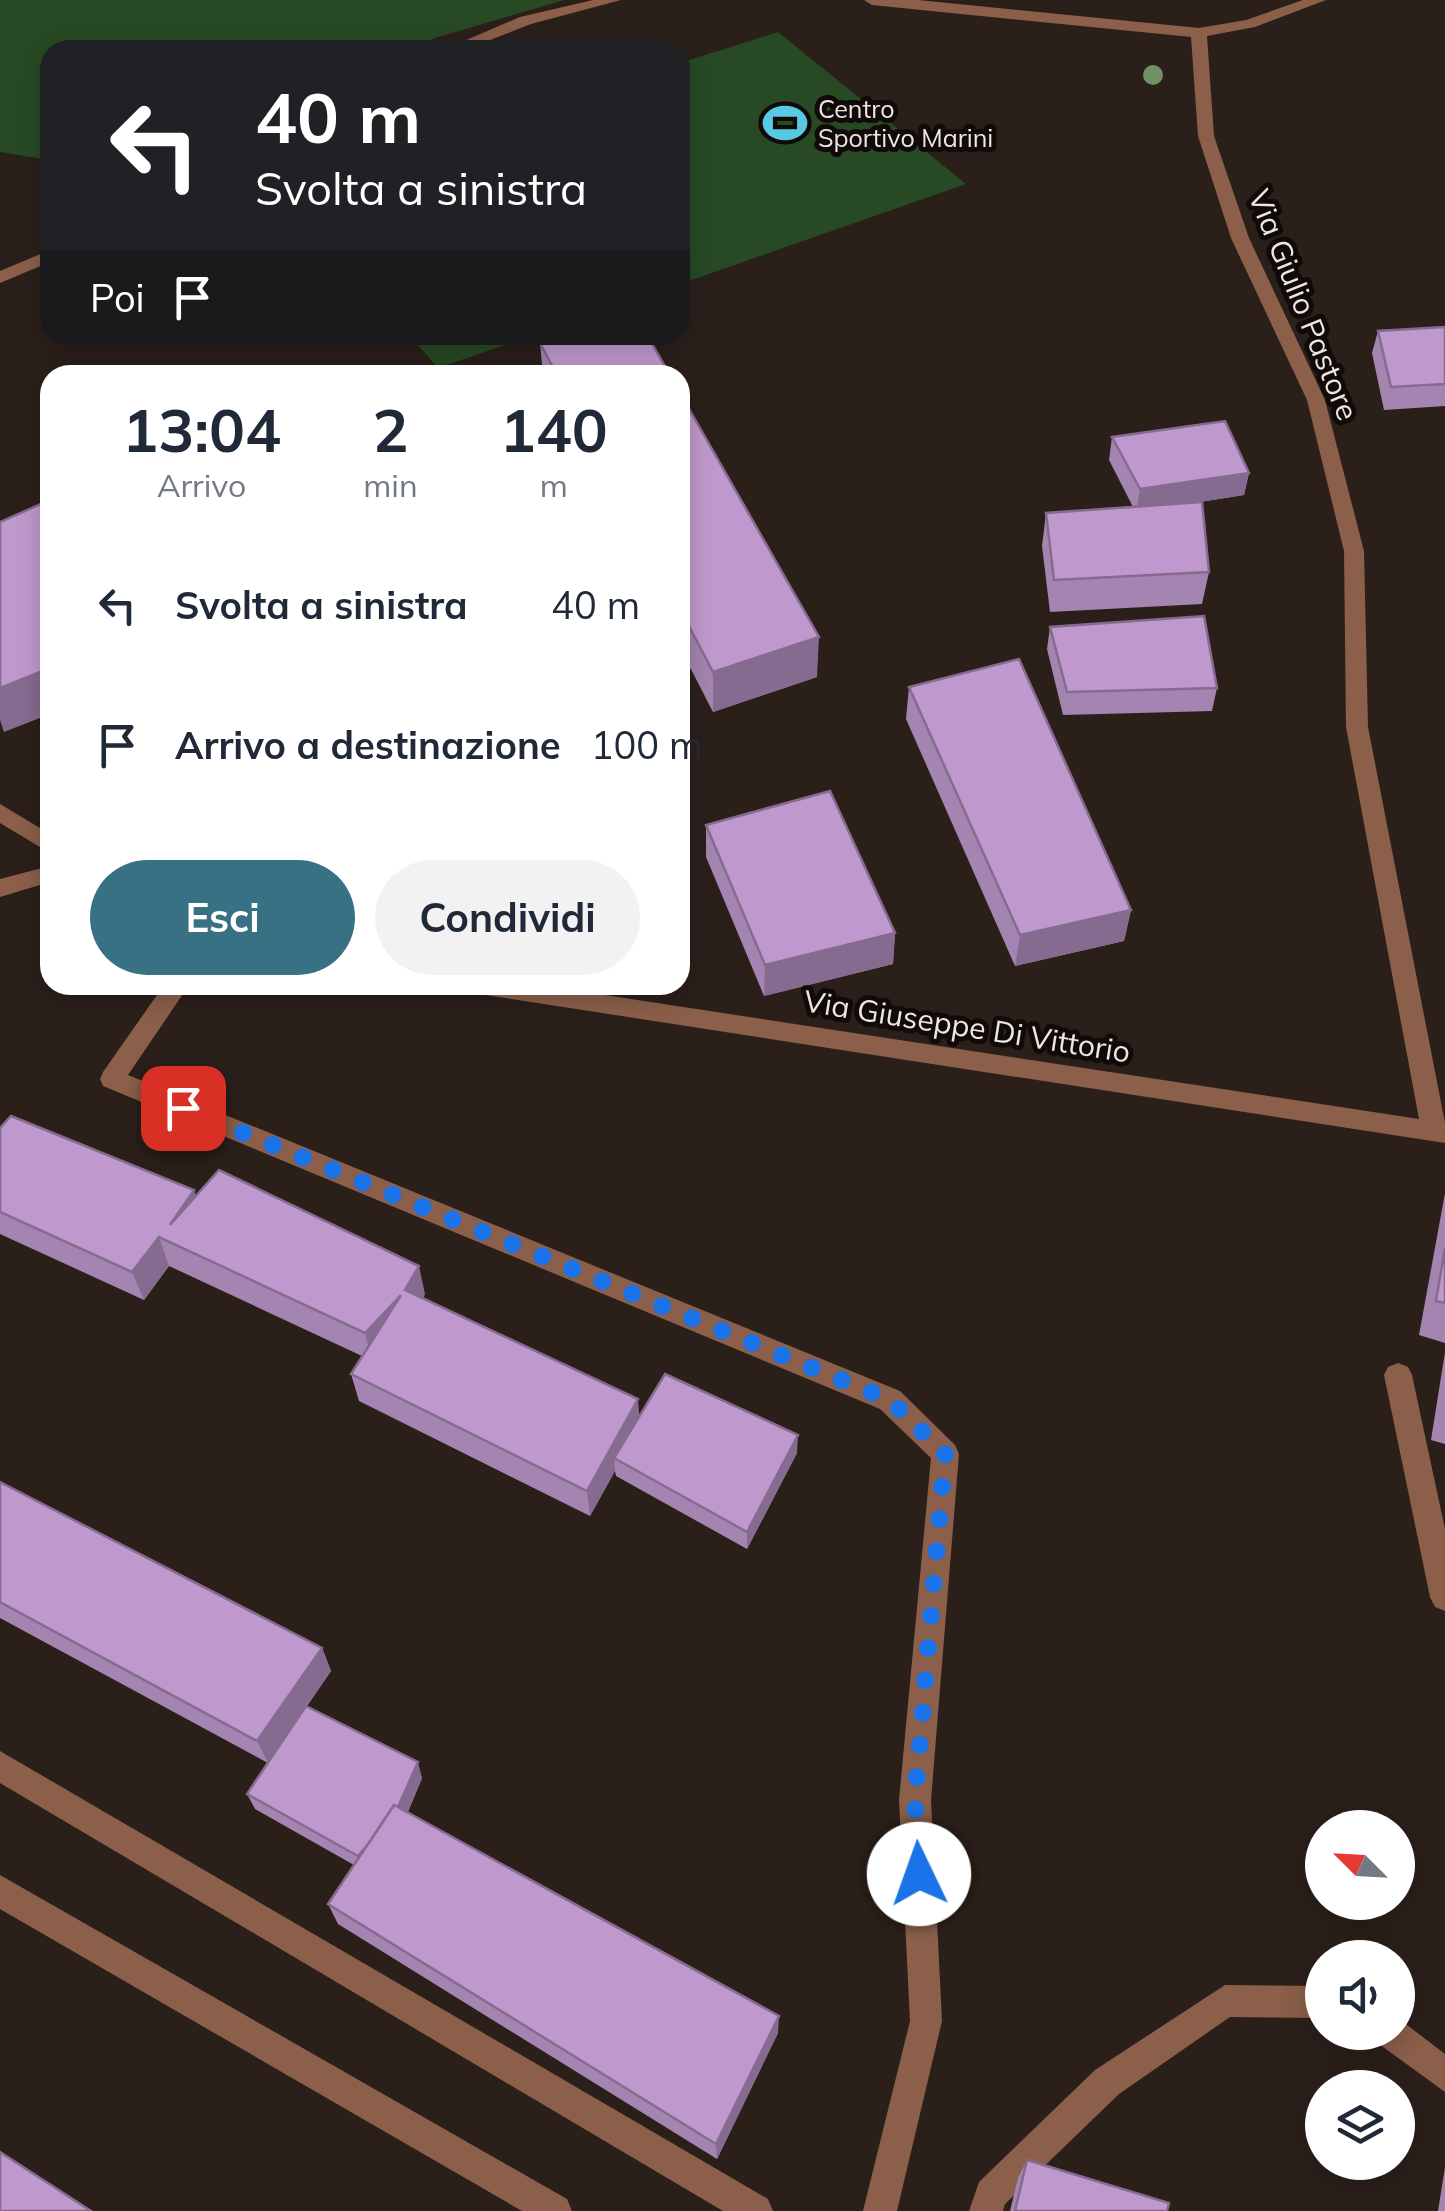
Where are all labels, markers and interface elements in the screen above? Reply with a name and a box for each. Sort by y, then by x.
text: 40 m [255,73,421,161]
icon: left [90,80,220,210]
place label: Centro Sportivo Marini [818,93,993,153]
sports icon: Centro Sportivo Marini [761,99,809,147]
text: Svolta a sinistra [255,160,587,216]
street label: Via Giulio Pastore [1240,184,1368,426]
icon: arrive [165,270,220,325]
text: Poi [90,274,145,322]
text: 13:04 [122,392,281,467]
text: 2 [372,392,408,467]
text: 140 [500,392,608,467]
text: Arrivo [157,465,246,505]
text: min [363,465,418,505]
text: m [540,465,568,505]
icon: left [90,578,145,633]
text: Svolta a sinistra [175,581,468,629]
text: 40 m [551,581,640,629]
icon: arrive [90,718,145,773]
text: Arrivo a destinazione [175,721,561,769]
text: 100 m [591,721,702,769]
button: Esci [90,860,355,975]
button: Condividi [375,860,640,975]
street label: Via Giuseppe Di Vittorio [801,981,1133,1071]
pin [141,1066,226,1151]
icon: arrive [156,1081,211,1136]
north arrow [1305,1810,1415,1920]
map controls [1305,1810,1415,2180]
position arrow [867,1822,971,1926]
button: sound [1305,1940,1415,2050]
button: layers [1305,2070,1415,2180]

